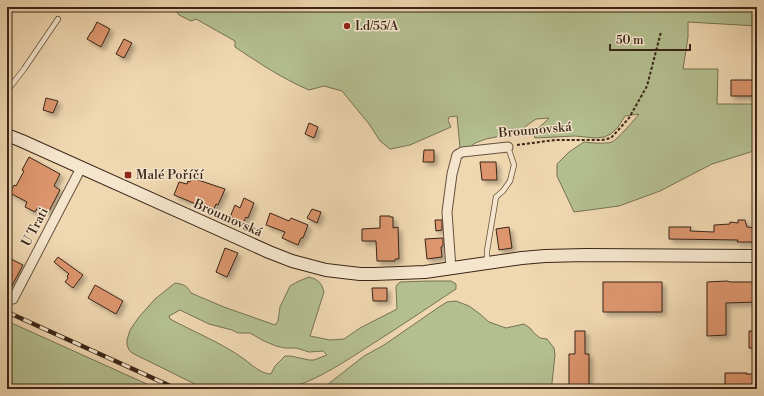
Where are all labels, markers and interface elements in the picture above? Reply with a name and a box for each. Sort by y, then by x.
place label: I.d/55/A [355,18,400,34]
marker: I.d/55/A [342,21,352,31]
scale bar [610,26,690,52]
text: 50 m [616,33,644,48]
street label: Broumovská [497,119,573,141]
place label: Malé Poříčí [136,167,204,183]
marker: Malé Poříčí [123,170,133,180]
street label: Broumovská [190,195,265,240]
street label: U Trati [18,205,52,249]

